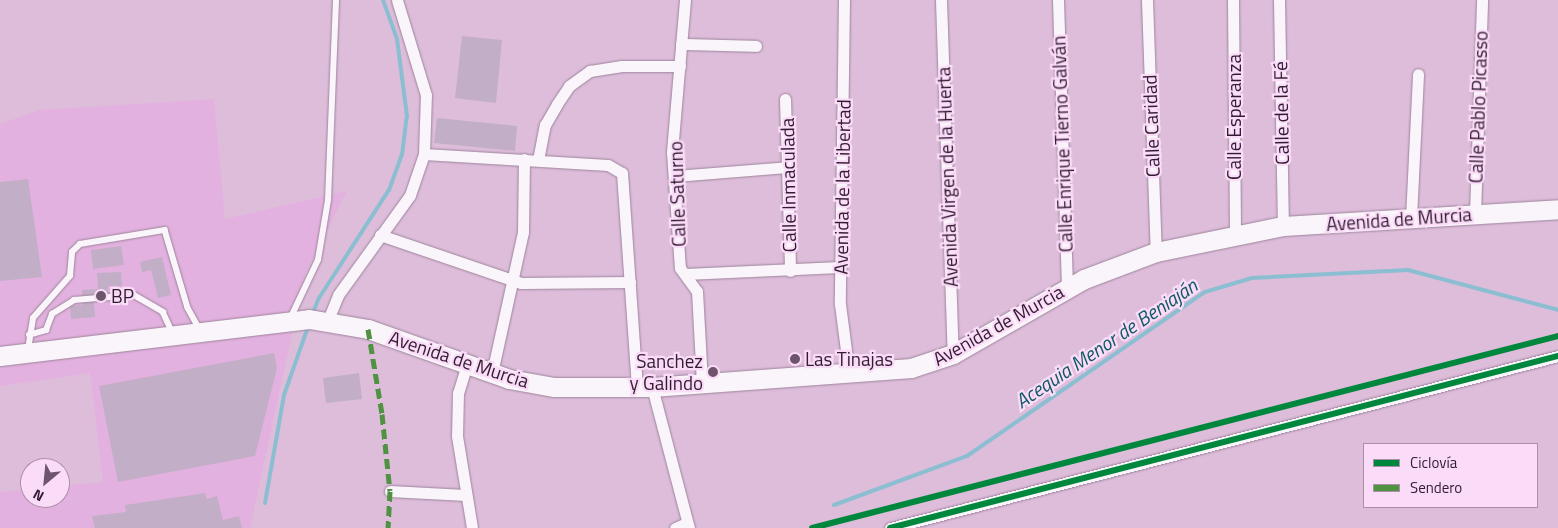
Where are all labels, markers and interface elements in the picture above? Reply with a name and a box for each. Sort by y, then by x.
street label: Calle Pablo Picasso [1464,30,1492,184]
street label: Calle Enrique Tierno Galván [1047,35,1077,253]
street label: Calle Esperanza [1223,54,1245,180]
street label: Calle de la Fé [1269,61,1293,165]
street label: Avenida Virgen de la Huerta [932,67,962,287]
street label: Calle Caridad [1138,74,1164,178]
street label: Avenida de la Libertad [829,99,855,275]
street label: Calle Inmaculada [775,118,801,252]
street label: Calle Saturno [664,141,690,247]
street label: Avenida de Murcia [1325,203,1473,235]
water label: Acequia Menor de Beniaján [1010,273,1202,413]
street label: Avenida de Murcia [929,280,1067,370]
place label: BP [111,285,134,307]
marker: BP [95,290,107,302]
street label: Avenida de Murcia [386,326,532,392]
place label: Las Tinajas [805,348,893,370]
place label: Sanchez y Galindo [630,350,703,394]
marker: Las Tinajas [789,353,801,365]
marker: Sanchez y Galindo [707,366,719,378]
legend [1363,443,1538,508]
text: Ciclovía [1410,451,1457,474]
north arrow [20,458,70,508]
text: Sendero [1410,476,1462,499]
text: N [29,484,47,507]

